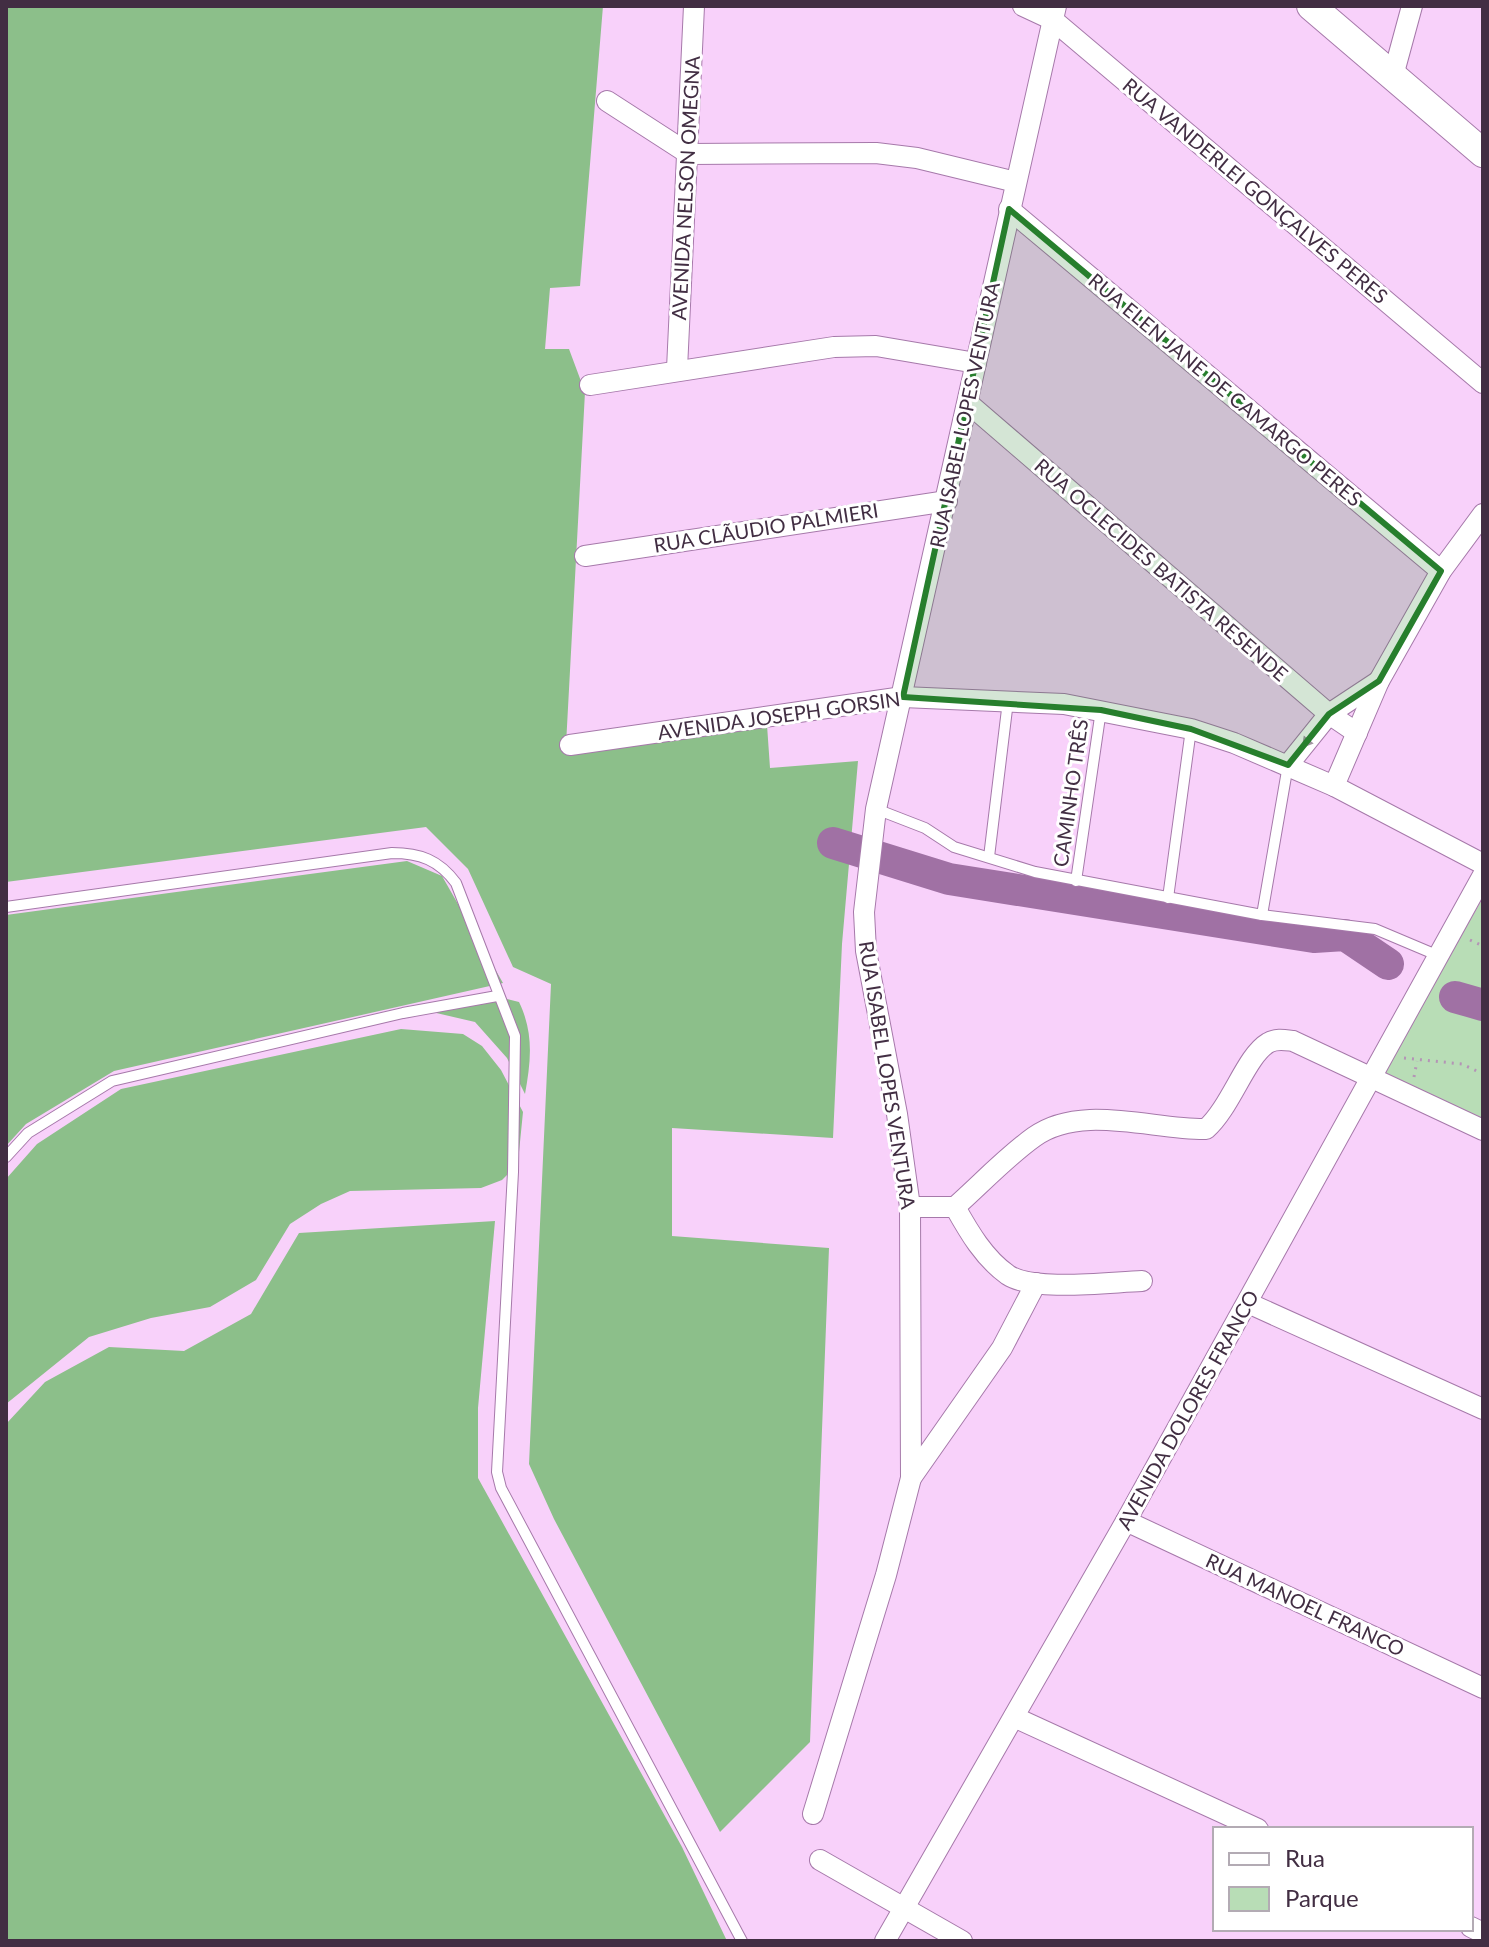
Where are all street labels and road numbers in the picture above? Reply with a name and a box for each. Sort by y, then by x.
street label: AVENIDA NELSON OMEGNA [666,55,704,321]
street label: RUA VANDERLEI GONÇALVES PERES [1118,72,1393,308]
street label: RUA ELEN JANE DE CAMARGO PERES [1084,268,1367,511]
street label: RUA ISABEL LOPES VENTURA [924,279,1004,550]
street label: RUA OCLECIDES BATISTA RESENDE [1030,453,1293,686]
street label: RUA CLÃUDIO PALMIERI [652,497,880,557]
street label: AVENIDA JOSEPH GORSIN [656,686,902,744]
street label: CAMINHO TRÊS [1048,717,1092,868]
street label: RUA ISABEL LOPES VENTURA [855,939,921,1211]
street label: AVENIDA DOLORES FRANCO [1111,1286,1263,1533]
street label: RUA MANOEL FRANCO [1202,1548,1409,1661]

